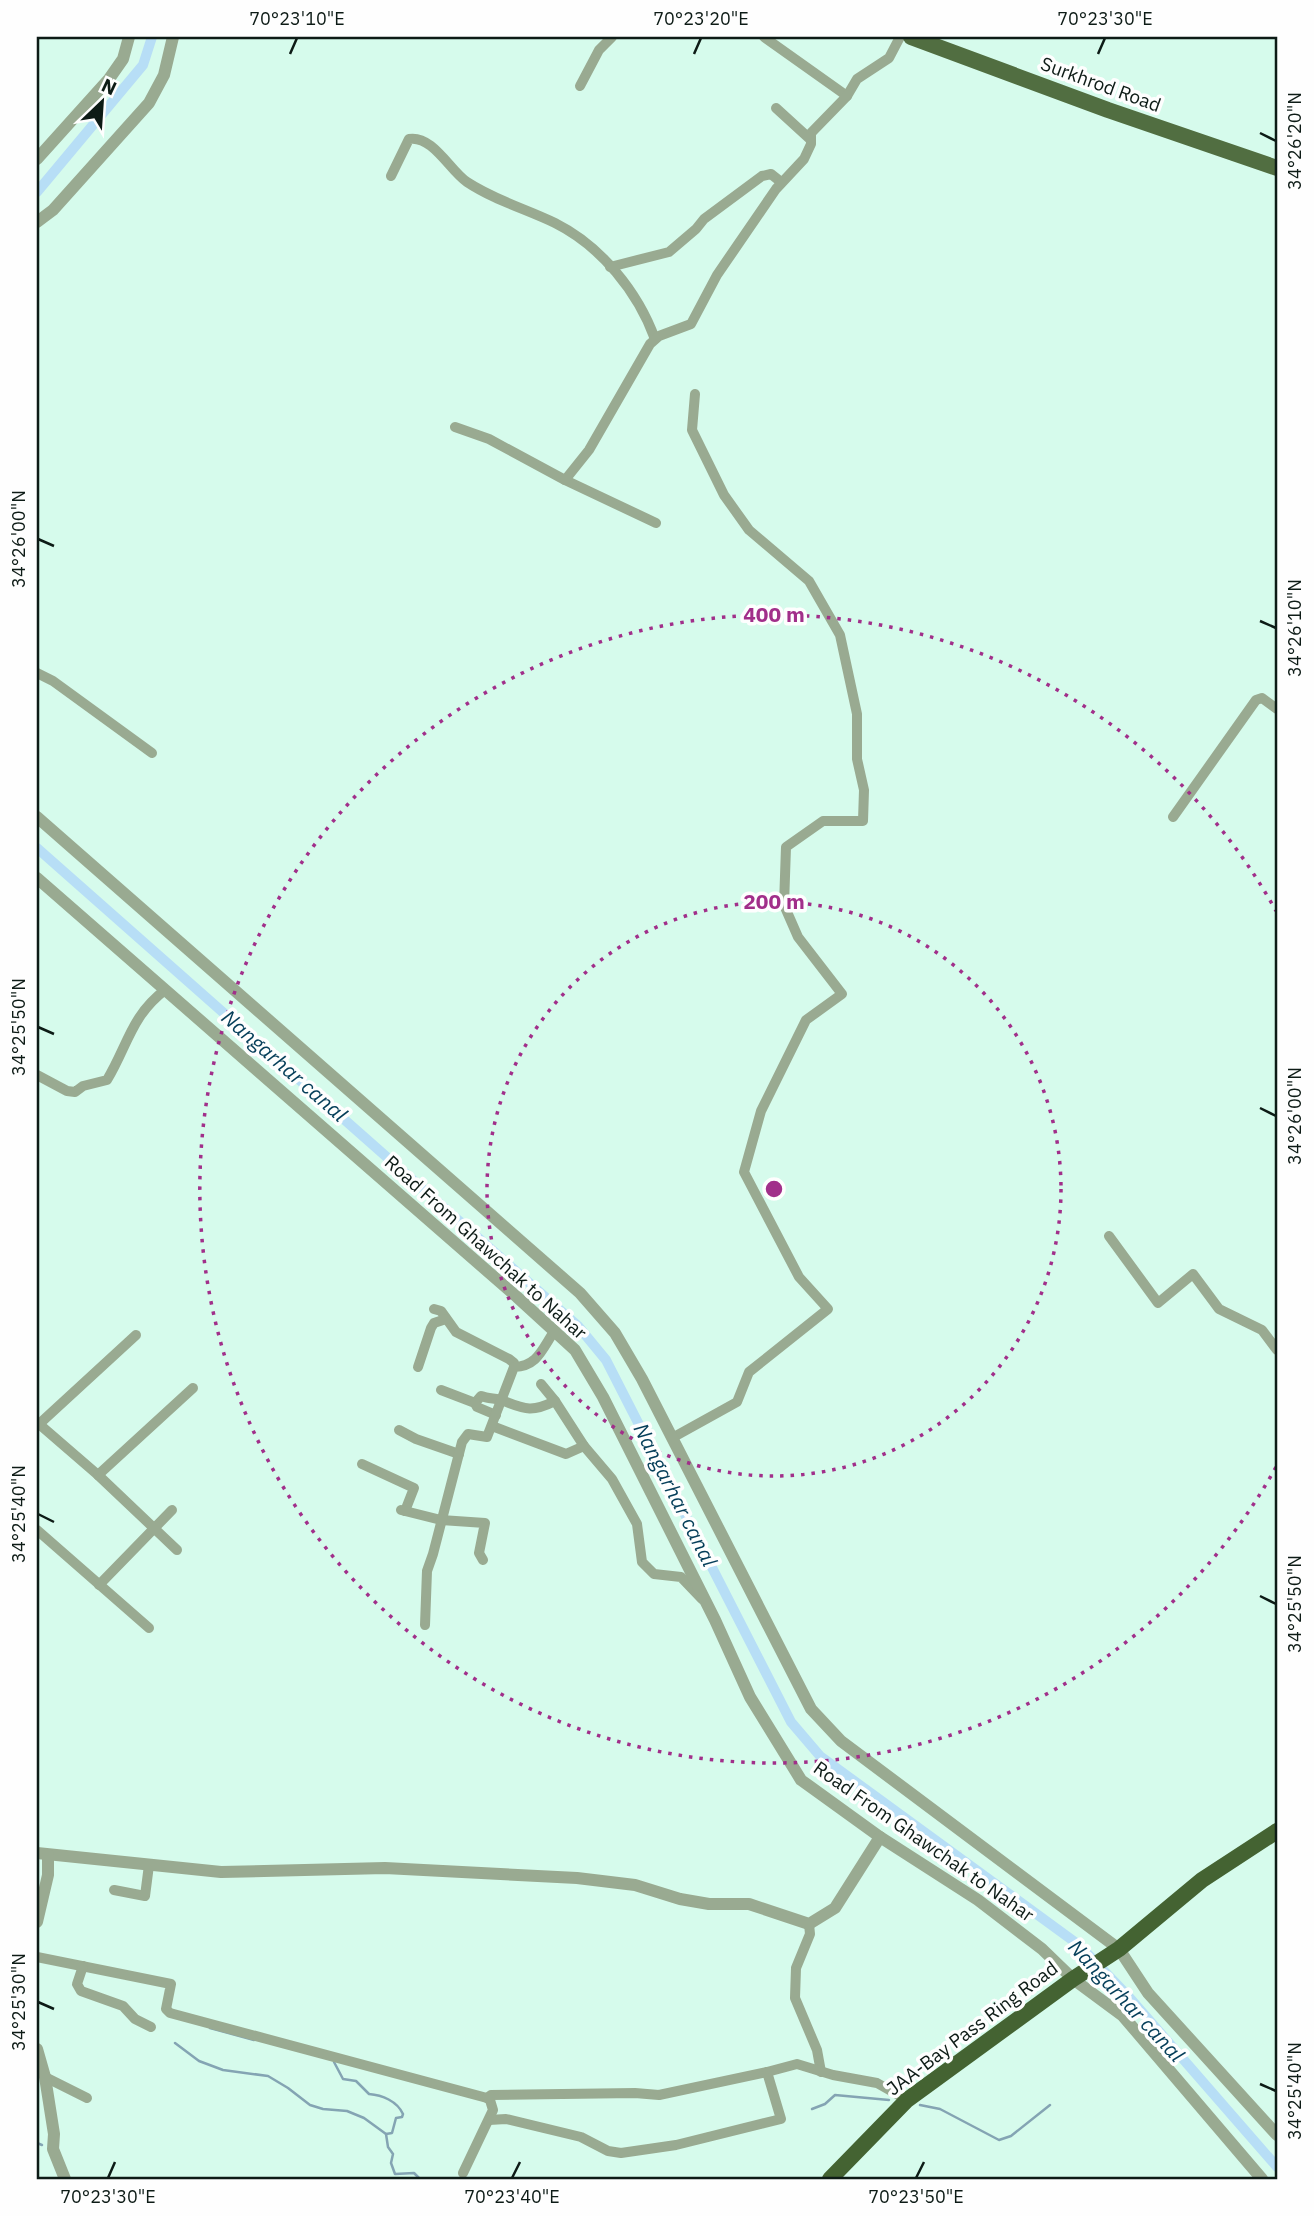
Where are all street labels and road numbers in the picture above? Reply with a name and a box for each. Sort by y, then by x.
street label: Surkhrod Road [1038,51,1164,117]
street label: Road From Ghawchak to Nahar [380,1150,592,1344]
street label: Road From Ghawchak to Nahar [809,1756,1039,1926]
street label: JAA-Bay Pass Ring Road [882,1956,1062,2100]

